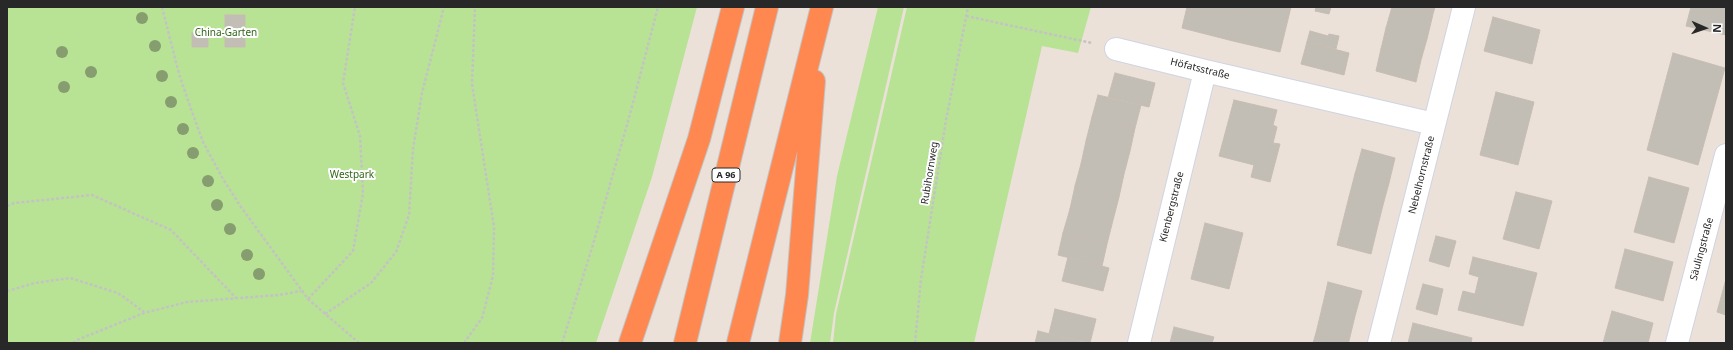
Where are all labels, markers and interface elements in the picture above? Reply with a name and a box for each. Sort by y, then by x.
north arrow [1685,8,1725,48]
text: N [1710,24,1725,33]
park label: China-Garten [195,27,257,39]
street label: Höfatsstraße [1169,56,1231,82]
street label: Nebelhornstraße [1406,135,1438,215]
street label: Rubihornweg [919,141,941,205]
road number: A 96 [712,168,740,182]
park label: Westpark [330,169,374,181]
street label: Kienbergstraße [1157,170,1187,244]
street label: Säulingstraße [1688,216,1716,282]

